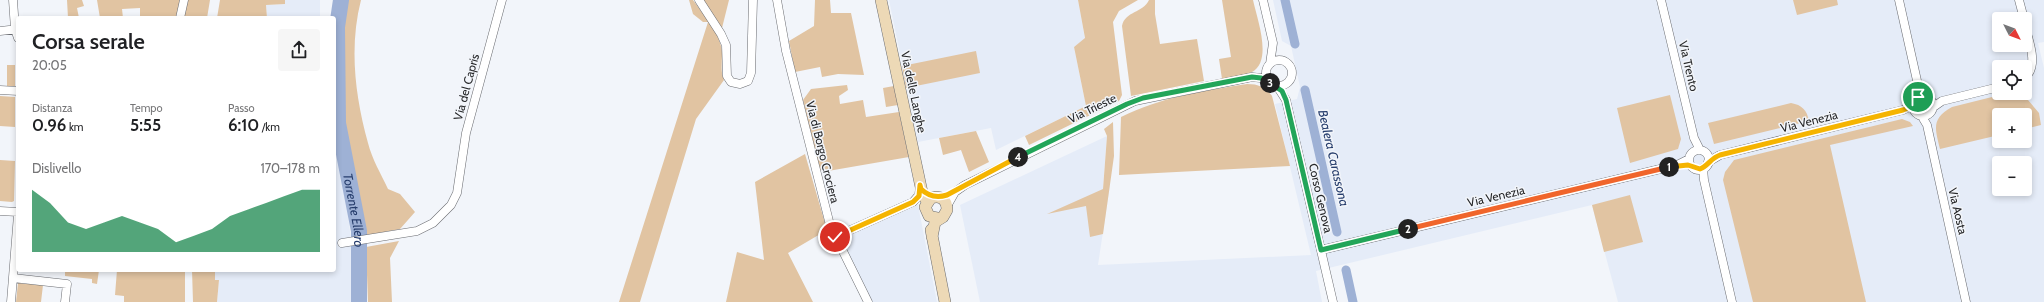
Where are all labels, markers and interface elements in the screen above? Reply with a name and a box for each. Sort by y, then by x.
north arrow [1992,12,2032,52]
map controls [1992,12,2032,196]
text: Corsa serale [32,28,145,55]
button: share [278,29,320,71]
street label: Via Trento [1676,39,1702,93]
street label: Via delle Langhe [898,50,930,134]
street label: Via del Capris [450,52,482,122]
text: 20:05 [32,57,67,73]
button: locate [1992,60,2032,100]
pin: 3 [1260,73,1280,93]
text: 3 [1267,76,1273,90]
pin [1901,80,1935,114]
icon: arrive [1907,86,1929,108]
street label: Via Trieste [1065,90,1119,126]
street label: Via di Borgo Crociera [803,99,843,205]
text: Distanza [32,101,72,115]
text: Tempo [130,101,162,115]
text: Passo [228,101,255,115]
street label: Via Venezia [1779,107,1839,135]
water label: Bealera Carassona [1315,108,1353,208]
button: + [1992,108,2032,148]
text: 0.96 [32,115,66,135]
text: 5:55 [130,115,161,135]
text: 6:10 [228,115,259,135]
text: km [66,120,84,134]
text: /km [259,120,280,134]
pin: 4 [1008,147,1028,167]
text: 4 [1015,150,1021,164]
button: − [1992,156,2032,196]
pin: 1 [1659,157,1679,177]
text: Dislivello [32,160,81,176]
text: 170–178 m [260,160,320,176]
text: 1 [1667,160,1671,174]
street label: Corso Genova [1306,162,1336,234]
water label: Torrente Ellero [340,172,367,247]
street label: Via Venezia [1466,182,1526,210]
street label: Via Aosta [1945,186,1971,236]
pin: 2 [1398,219,1418,239]
pin [818,220,852,254]
text: 2 [1405,222,1411,236]
icon: check [824,226,846,248]

